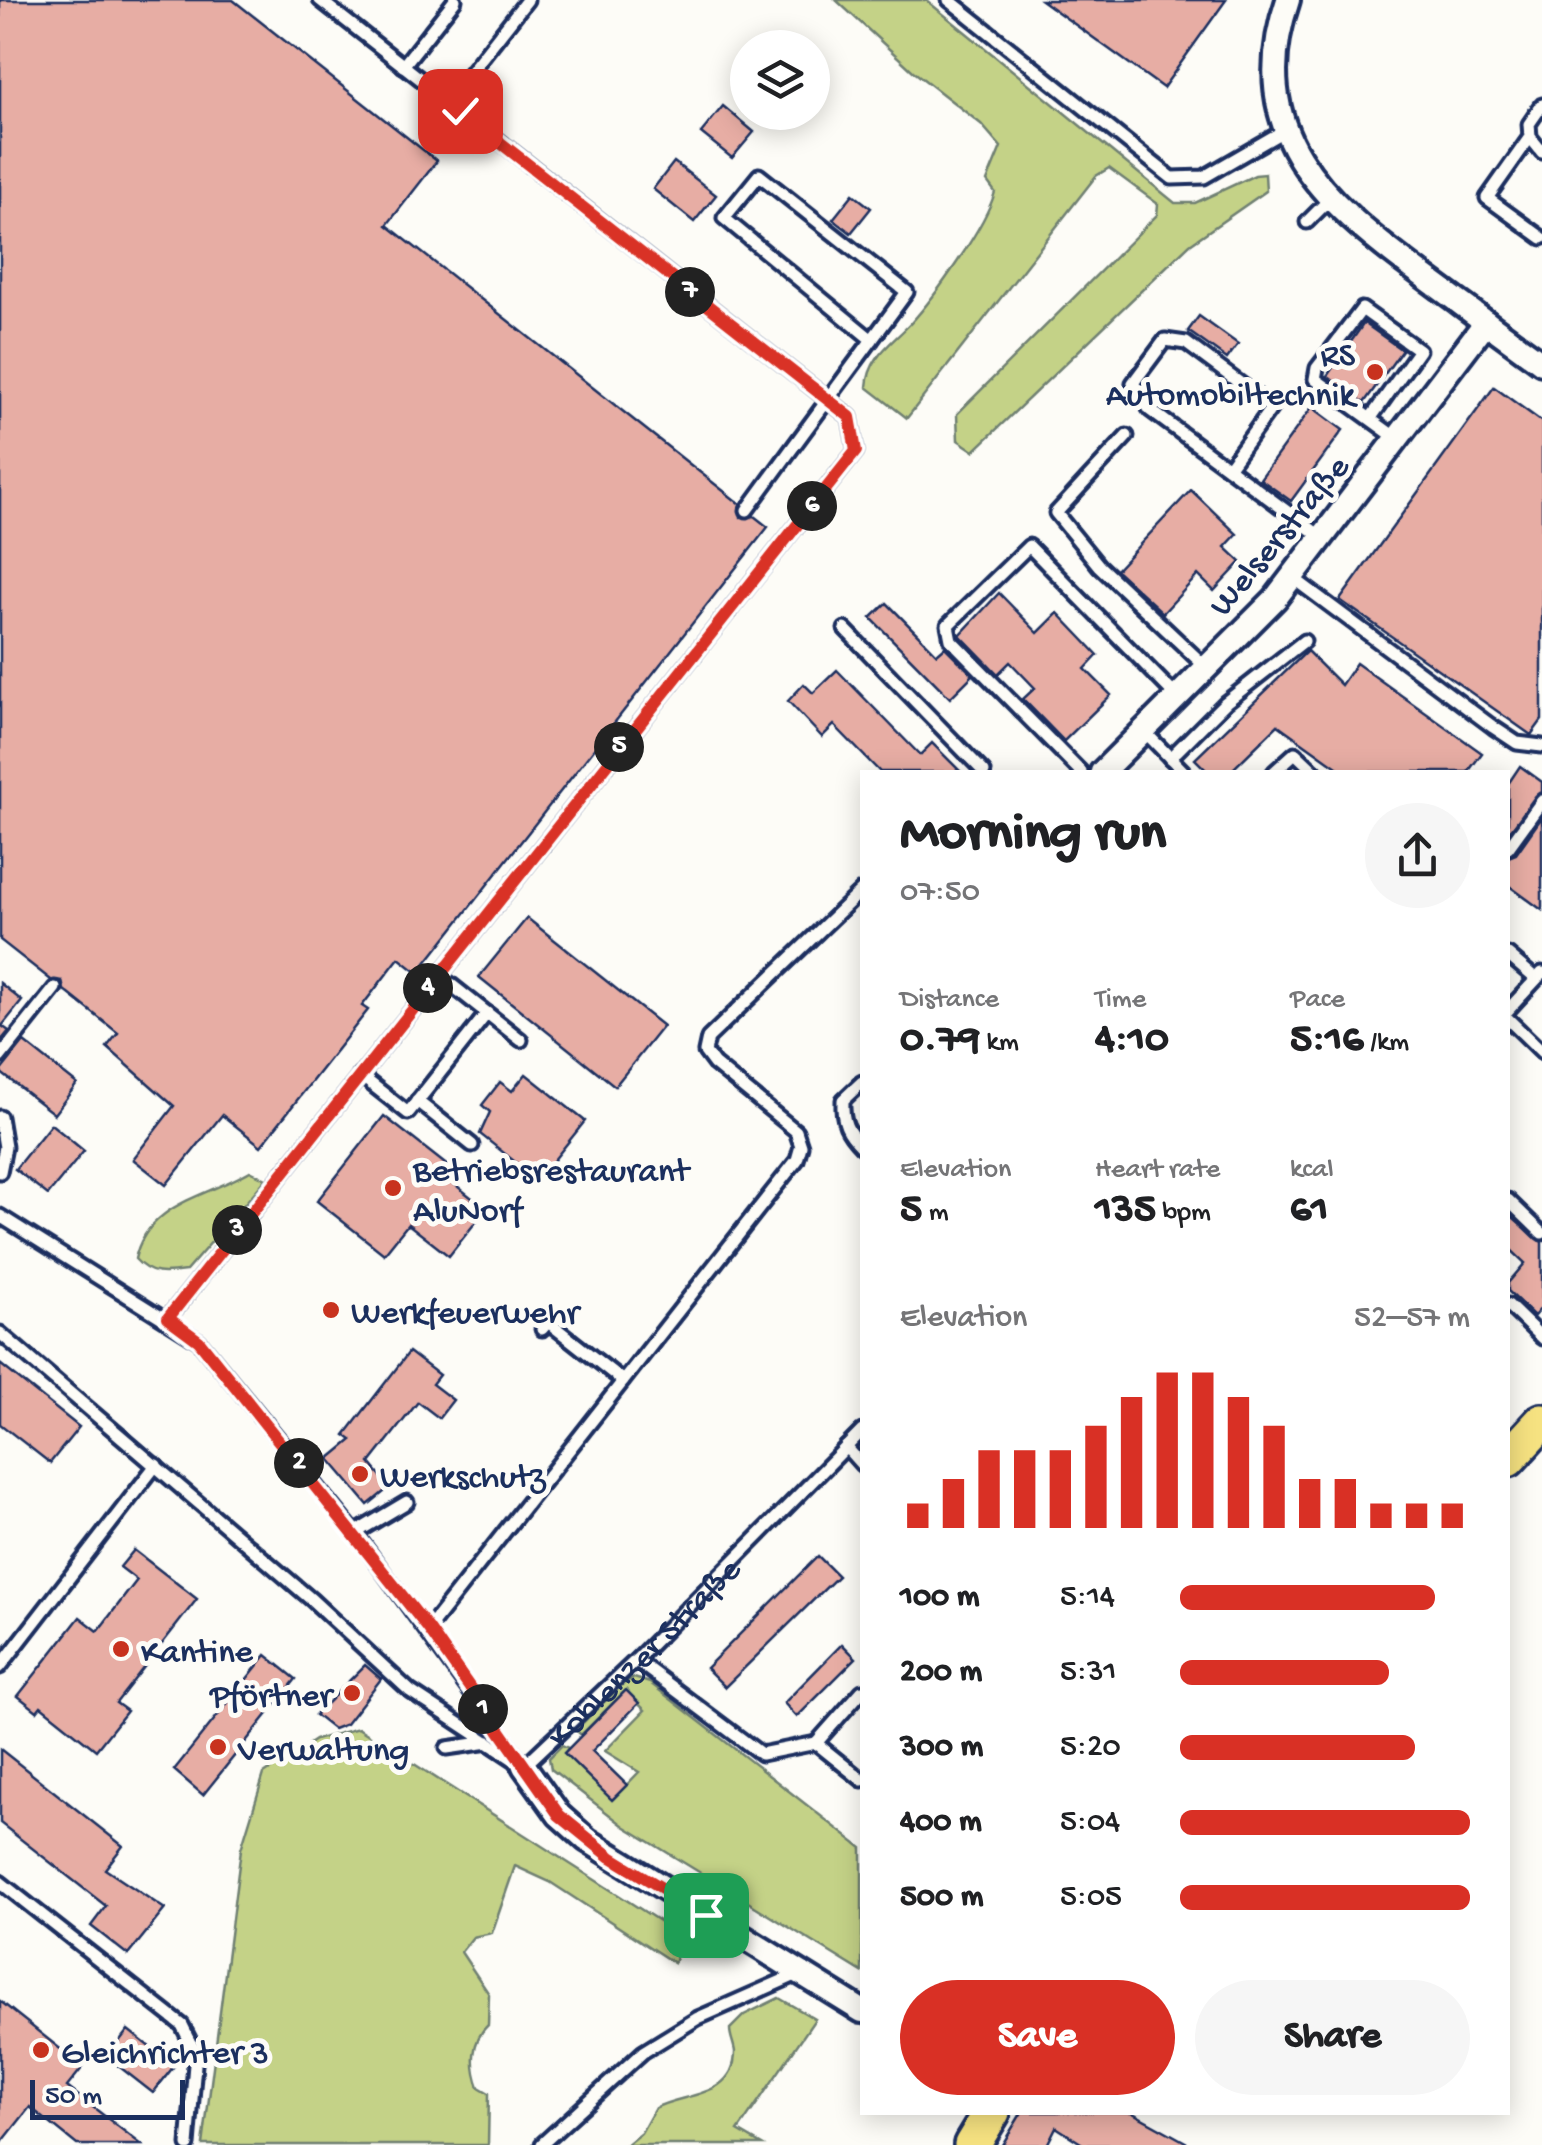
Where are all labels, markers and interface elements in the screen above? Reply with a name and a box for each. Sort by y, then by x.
map controls [730,30,830,130]
button: layers [730,30,830,130]
pin [418,69,503,154]
icon: check [433,84,488,139]
pin: 7 [665,267,715,317]
text: 7 [683,275,697,308]
place label: RS Automobiltechnik [1106,337,1358,418]
marker: RS Automobiltechnik [1364,361,1386,383]
street label: Welserstraße [1202,448,1361,626]
pin: 6 [787,481,837,531]
text: 6 [805,489,819,522]
pin: 5 [594,722,644,772]
text: 5 [612,730,626,763]
button: share [1365,803,1470,908]
text: Morning run [900,804,1166,868]
text: 07:50 [900,874,980,912]
pin: 4 [403,963,453,1013]
text: 4 [421,971,435,1004]
text: Distance [900,984,999,1017]
text: Time [1095,984,1146,1017]
text: Pace [1290,984,1345,1017]
text: 0.79 [900,1017,980,1066]
text: 4:10 [1095,1017,1169,1066]
text: 5:16 [1290,1017,1364,1066]
text: km [980,1027,1019,1060]
text: /km [1364,1027,1409,1060]
place label: Betriebsrestaurant AluNorf [412,1153,692,1234]
text: Elevation [900,1154,1011,1187]
text: Heart rate [1095,1154,1220,1187]
text: kcal [1290,1154,1334,1187]
marker: Betriebsrestaurant AluNorf [382,1177,404,1199]
text: 5 [900,1187,922,1236]
text: 135 [1095,1187,1156,1236]
text: 61 [1290,1187,1328,1236]
text: m [922,1197,949,1230]
text: bpm [1156,1197,1211,1230]
pin: 3 [212,1205,262,1255]
text: 3 [230,1213,244,1246]
place label: Werkfeuerwehr [351,1295,581,1336]
marker: Werkfeuerwehr [320,1299,342,1321]
text: Elevation [900,1300,1027,1338]
text: 52–57 m [1354,1300,1470,1338]
pin: 2 [274,1438,324,1488]
text: 2 [292,1446,306,1479]
place label: Werkschutz [380,1459,547,1500]
marker: Werkschutz [349,1463,371,1485]
street label: Koblenzer Straße [541,1551,752,1759]
text: 100 m [900,1579,980,1617]
text: 5:14 [1060,1579,1115,1617]
place label: Kantine [141,1634,254,1675]
marker: Kantine [110,1638,132,1660]
text: 200 m [900,1654,982,1692]
text: 5:31 [1060,1654,1116,1692]
place label: Pförtner [209,1678,335,1719]
marker: Pförtner [341,1682,363,1704]
pin: 1 [458,1684,508,1734]
text: 1 [477,1692,489,1725]
text: 300 m [900,1729,983,1767]
text: 5:20 [1060,1729,1121,1767]
place label: Verwaltung [237,1732,409,1773]
marker: Verwaltung [207,1736,229,1758]
text: 400 m [900,1804,982,1842]
text: 5:04 [1060,1804,1120,1842]
pin [664,1873,749,1958]
text: 500 m [900,1879,983,1917]
text: 5:05 [1060,1879,1122,1917]
icon: arrive [679,1888,734,1943]
button: Save [900,1980,1175,2095]
button: Share [1195,1980,1470,2095]
place label: Gleichrichter 3 [61,2035,269,2076]
marker: Gleichrichter 3 [30,2039,52,2061]
scale bar [30,2075,185,2120]
text: 50 m [45,2081,102,2114]

